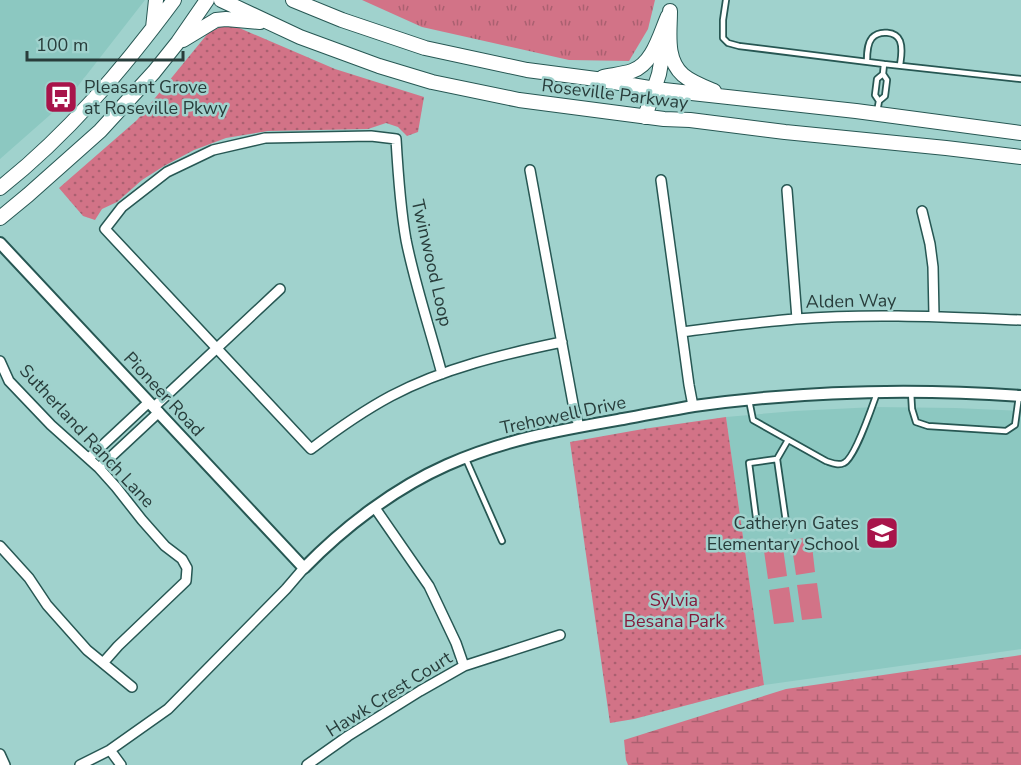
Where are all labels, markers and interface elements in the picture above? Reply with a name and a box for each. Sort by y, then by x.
scale bar [27,24,183,62]
text: 100 m [36,33,88,57]
street label: Roseville Parkway [540,73,690,115]
place label: Pleasant Grove at Roseville Pkwy [84,75,228,120]
bus stop icon: Pleasant Grove at Roseville Pkwy [43,79,79,115]
street label: Twinwood Loop [406,197,458,329]
street label: Alden Way [805,288,897,314]
street label: Pioneer Road [118,346,210,442]
street label: Sutherland Ranch Lane [14,359,160,513]
street label: Trehowell Drive [498,390,628,440]
place label: Catheryn Gates Elementary School [707,511,860,556]
school or university icon: Catheryn Gates Elementary School [864,515,900,551]
park label: Sylvia Besana Park [624,588,725,633]
street label: Hawk Crest Court [321,645,457,742]

